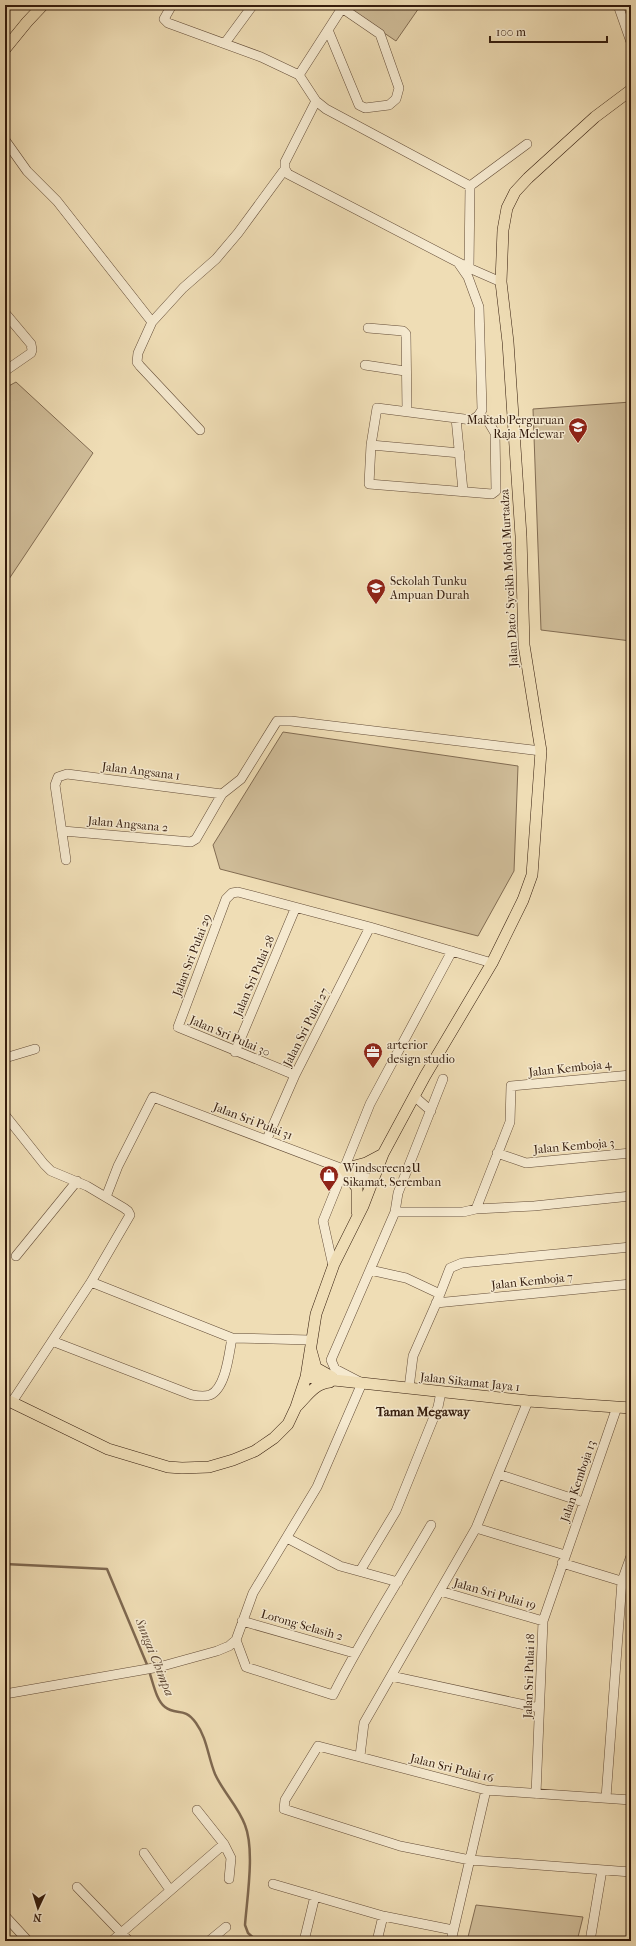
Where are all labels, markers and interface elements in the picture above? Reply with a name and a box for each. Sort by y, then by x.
scale bar [490,18,607,44]
text: 100 m [496,25,526,39]
place label: Maktab Perguruan Raja Melewar [467,413,565,441]
school or university icon: Maktab Perguruan Raja Melewar [567,416,589,444]
street label: Jalan Dato' Syeikh Mohd Murtadza [497,488,521,668]
place label: Sekolah Tunku Ampuan Durah [389,574,470,602]
school or university icon: Sekolah Tunku Ampuan Durah [365,577,387,605]
street label: Jalan Angsana 1 [100,759,181,783]
street label: Jalan Angsana 2 [86,813,169,834]
street label: Jalan Sri Pulai 29 [169,912,214,999]
street label: Jalan Sri Pulai 28 [230,933,277,1020]
street label: Jalan Sri Pulai 27 [280,985,332,1070]
street label: Jalan Sri Pulai 30 [187,1012,272,1059]
place label: arterior design studio [387,1038,455,1066]
office icon: arterior design studio [362,1041,384,1069]
street label: Jalan Kemboja 4 [527,1057,613,1079]
street label: Jalan Sri Pulai 31 [210,1099,295,1143]
street label: Jalan Kemboja 3 [532,1135,615,1157]
place label: Windscreen2U Sikamat, Seremban [342,1161,441,1189]
shop icon: Windscreen2U Sikamat, Seremban [318,1164,340,1192]
street label: Jalan Kemboja 7 [490,1270,574,1292]
street label: Jalan Sikamat Jaya 1 [418,1370,521,1394]
district label: Taman Megaway [375,1404,471,1420]
street label: Jalan Kemboja 13 [557,1438,599,1525]
street label: Jalan Sri Pulai 19 [451,1575,538,1612]
street label: Lorong Selasih 2 [259,1607,345,1643]
water label: Sungai Chimpa [132,1615,177,1698]
street label: Jalan Sri Pulai 18 [520,1633,537,1720]
street label: Jalan Sri Pulai 16 [408,1751,496,1785]
north arrow [18,1888,58,1928]
text: N [32,1911,42,1924]

